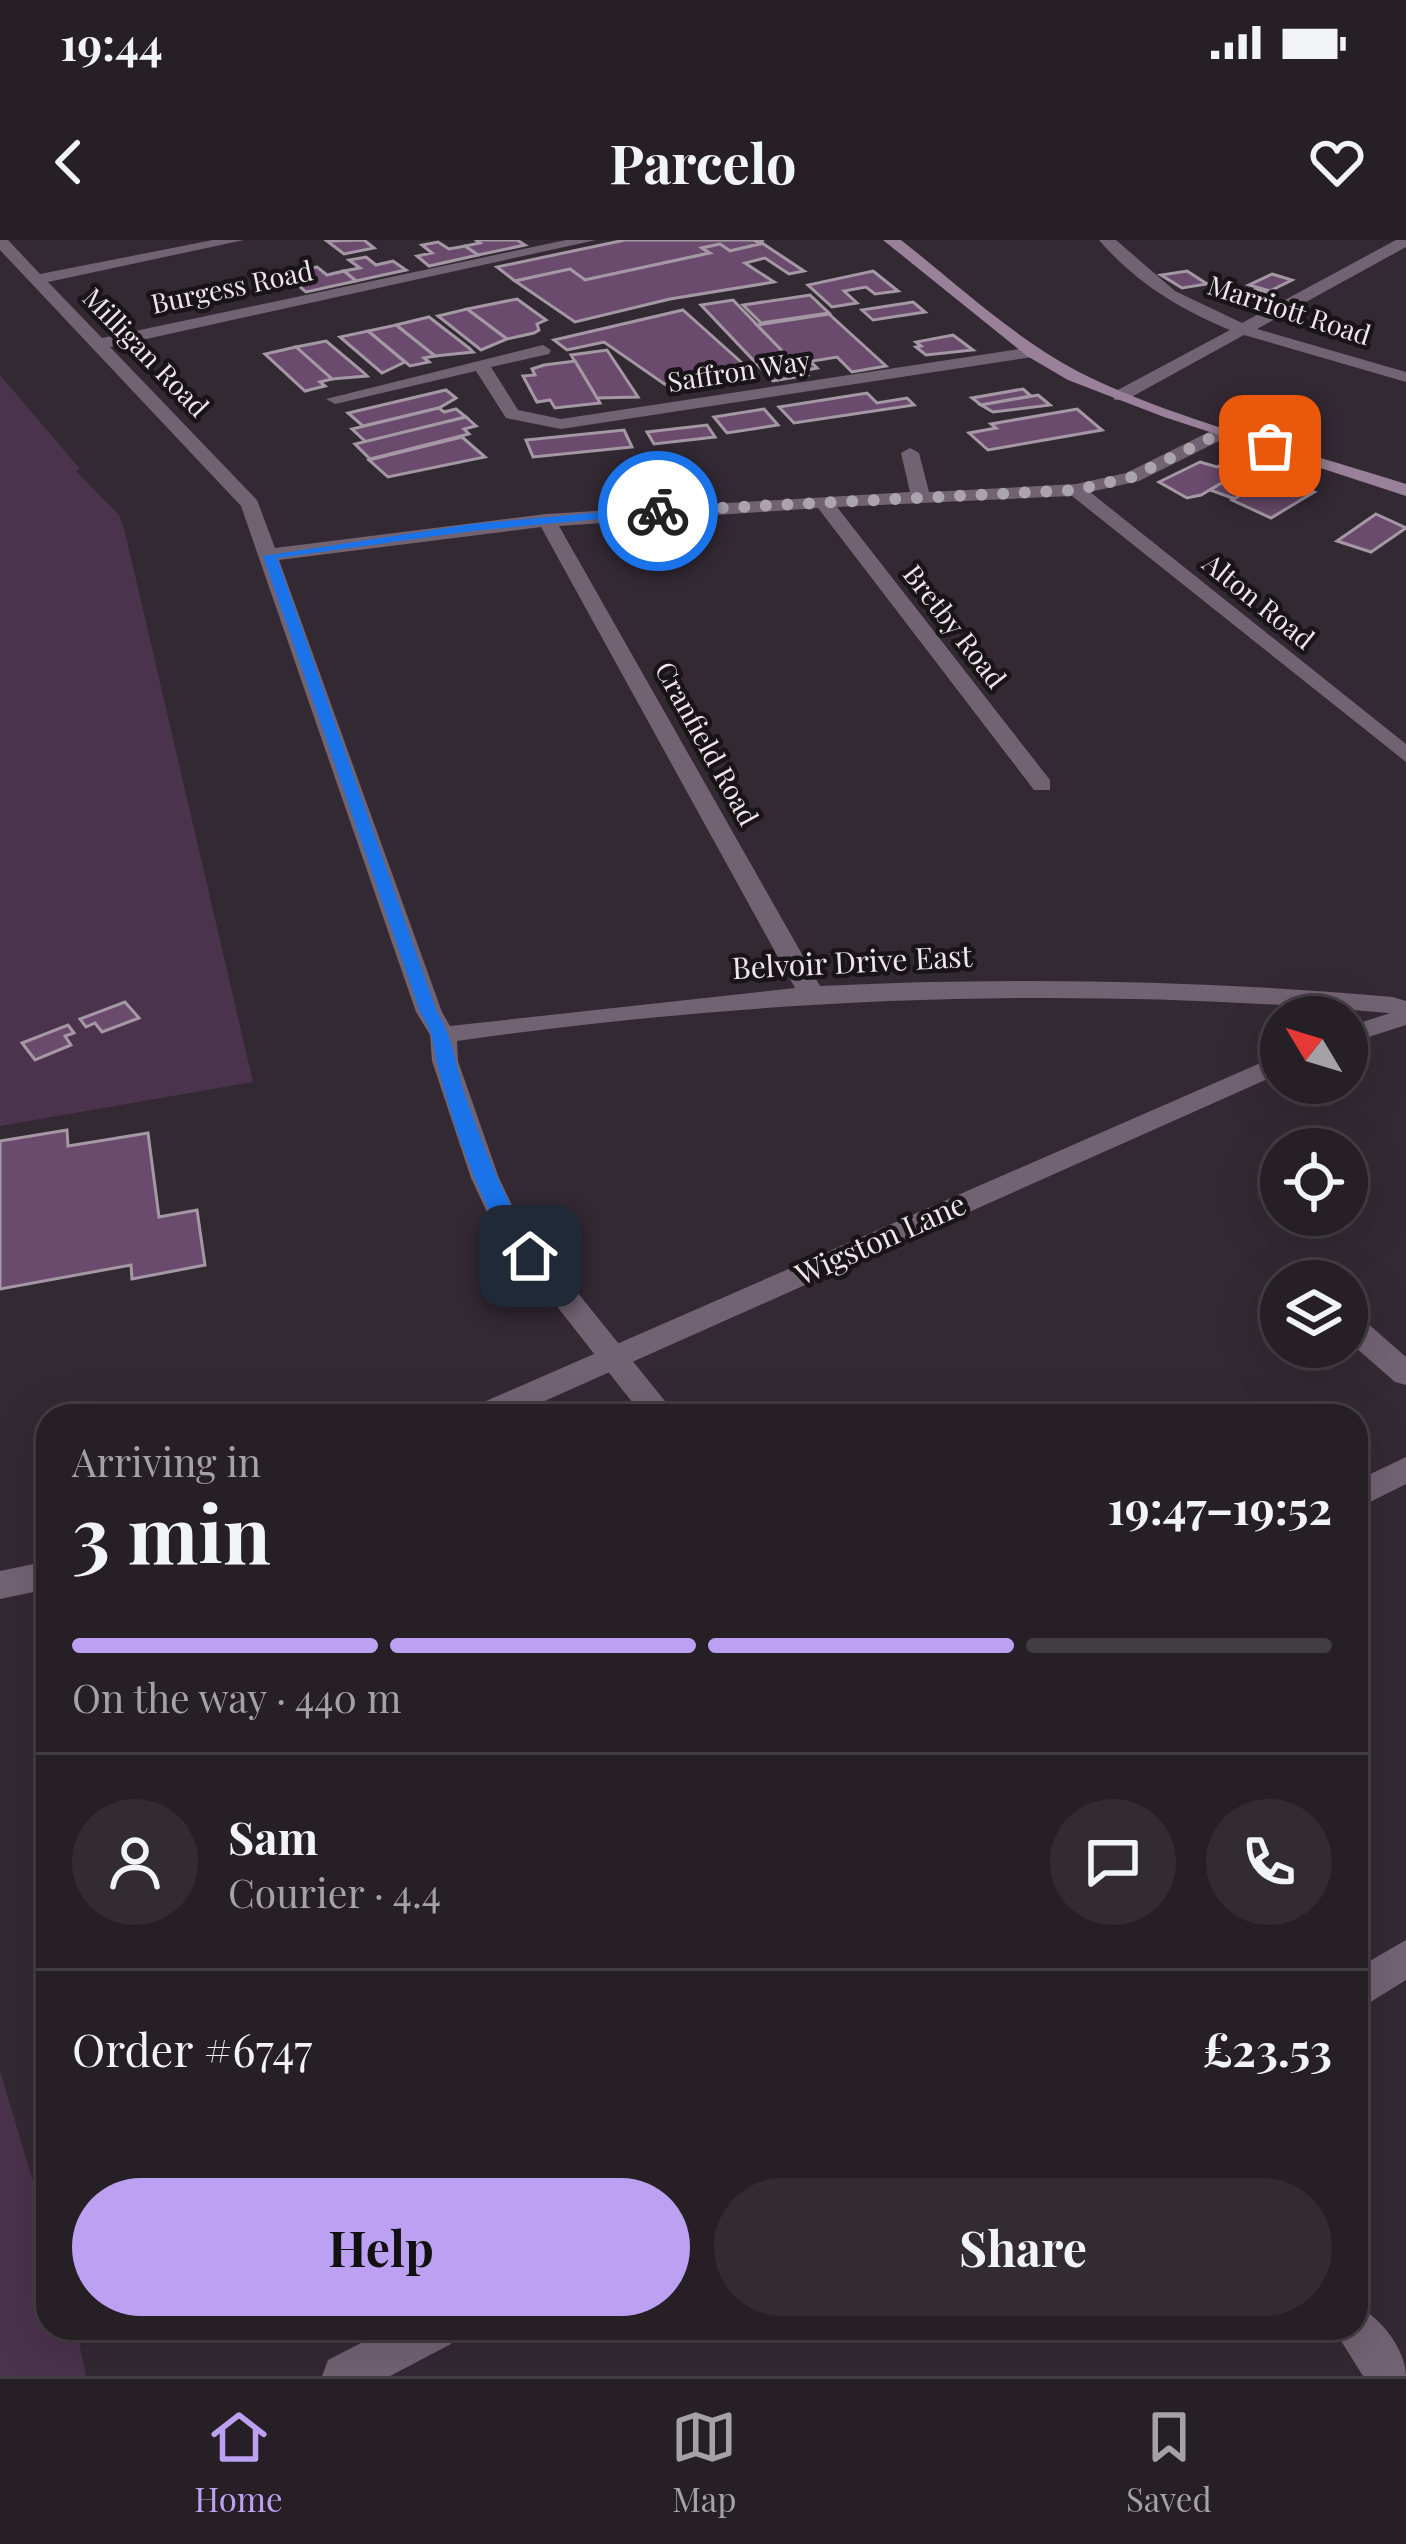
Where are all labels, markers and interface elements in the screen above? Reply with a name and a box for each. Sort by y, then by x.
text: 19:44 [60,12,163,72]
text: Parcelo [609,126,797,198]
icon: back [36,129,102,195]
icon: heart [1304,129,1370,195]
street label: Burgess Road [147,251,316,321]
street label: Marriott Road [1204,266,1376,352]
street label: Milligan Road [76,279,217,424]
street label: Saffron Way [665,341,813,399]
pin [1219,395,1321,497]
icon: bag [1237,413,1303,479]
courier [598,451,718,571]
icon: bike [625,478,691,544]
street label: Alton Road [1195,544,1323,657]
street label: Bretby Road [896,557,1015,695]
street label: Cranfield Road [648,655,768,832]
street label: Belvoir Drive East [731,935,973,987]
north arrow [1260,996,1368,1104]
map controls [1260,996,1368,1368]
button: locate [1260,1128,1368,1236]
street label: Wigston Lane [788,1183,972,1294]
pin [479,1205,581,1307]
icon: home [497,1223,563,1289]
button: layers [1260,1260,1368,1368]
text: Arriving in [72,1435,261,1487]
text: 19:47–19:52 [1108,1476,1332,1536]
text: 3 min [72,1480,271,1584]
text: On the way · 440 m [72,1671,401,1723]
button: person [72,1799,198,1925]
button: chat [1050,1799,1176,1925]
button: phone [1206,1799,1332,1925]
text: Sam [228,1806,318,1866]
text: Courier · 4.4 [228,1866,441,1918]
text: Order #6747 [72,2018,312,2078]
text: £23.53 [1203,2018,1332,2078]
button: Help [72,2178,690,2316]
button: Share [714,2178,1332,2316]
tab: Home [194,2404,283,2520]
tab: Map [671,2404,737,2520]
tab: Saved [1126,2404,1212,2520]

